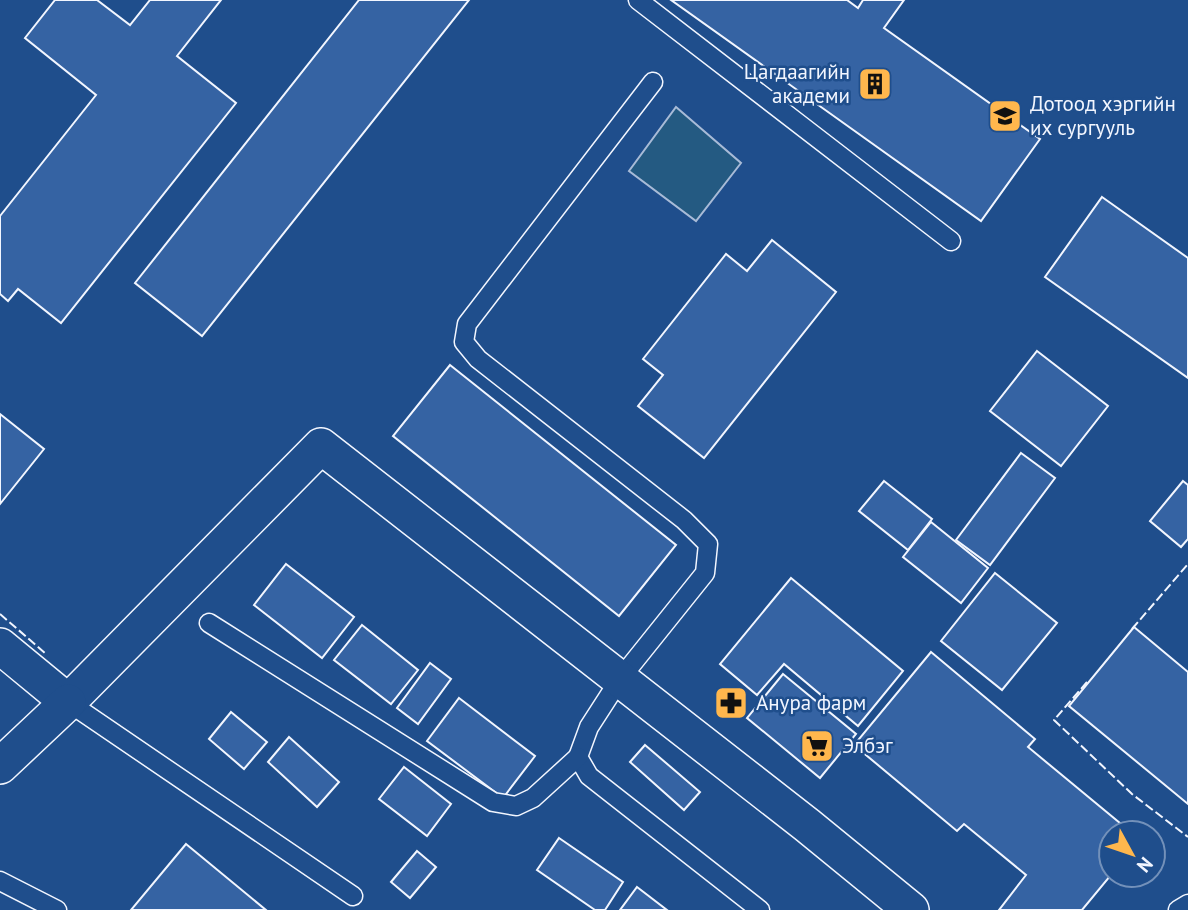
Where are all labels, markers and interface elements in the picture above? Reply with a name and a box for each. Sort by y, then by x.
place label: Цагдаагийн академи [744,58,850,109]
building icon: Цагдаагийн академи [856,65,894,103]
place label: Дотоод хэргийн их сургууль [1030,90,1176,141]
school or university icon: Дотоод хэргийн их сургууль [986,97,1024,135]
pharmacy icon: Анура фарм [712,684,750,722]
place label: Анура фарм [756,689,866,716]
supermarket icon: Элбэг [798,727,836,765]
place label: Элбэг [842,732,893,759]
north arrow [1097,819,1167,889]
text: N [1132,852,1158,877]

